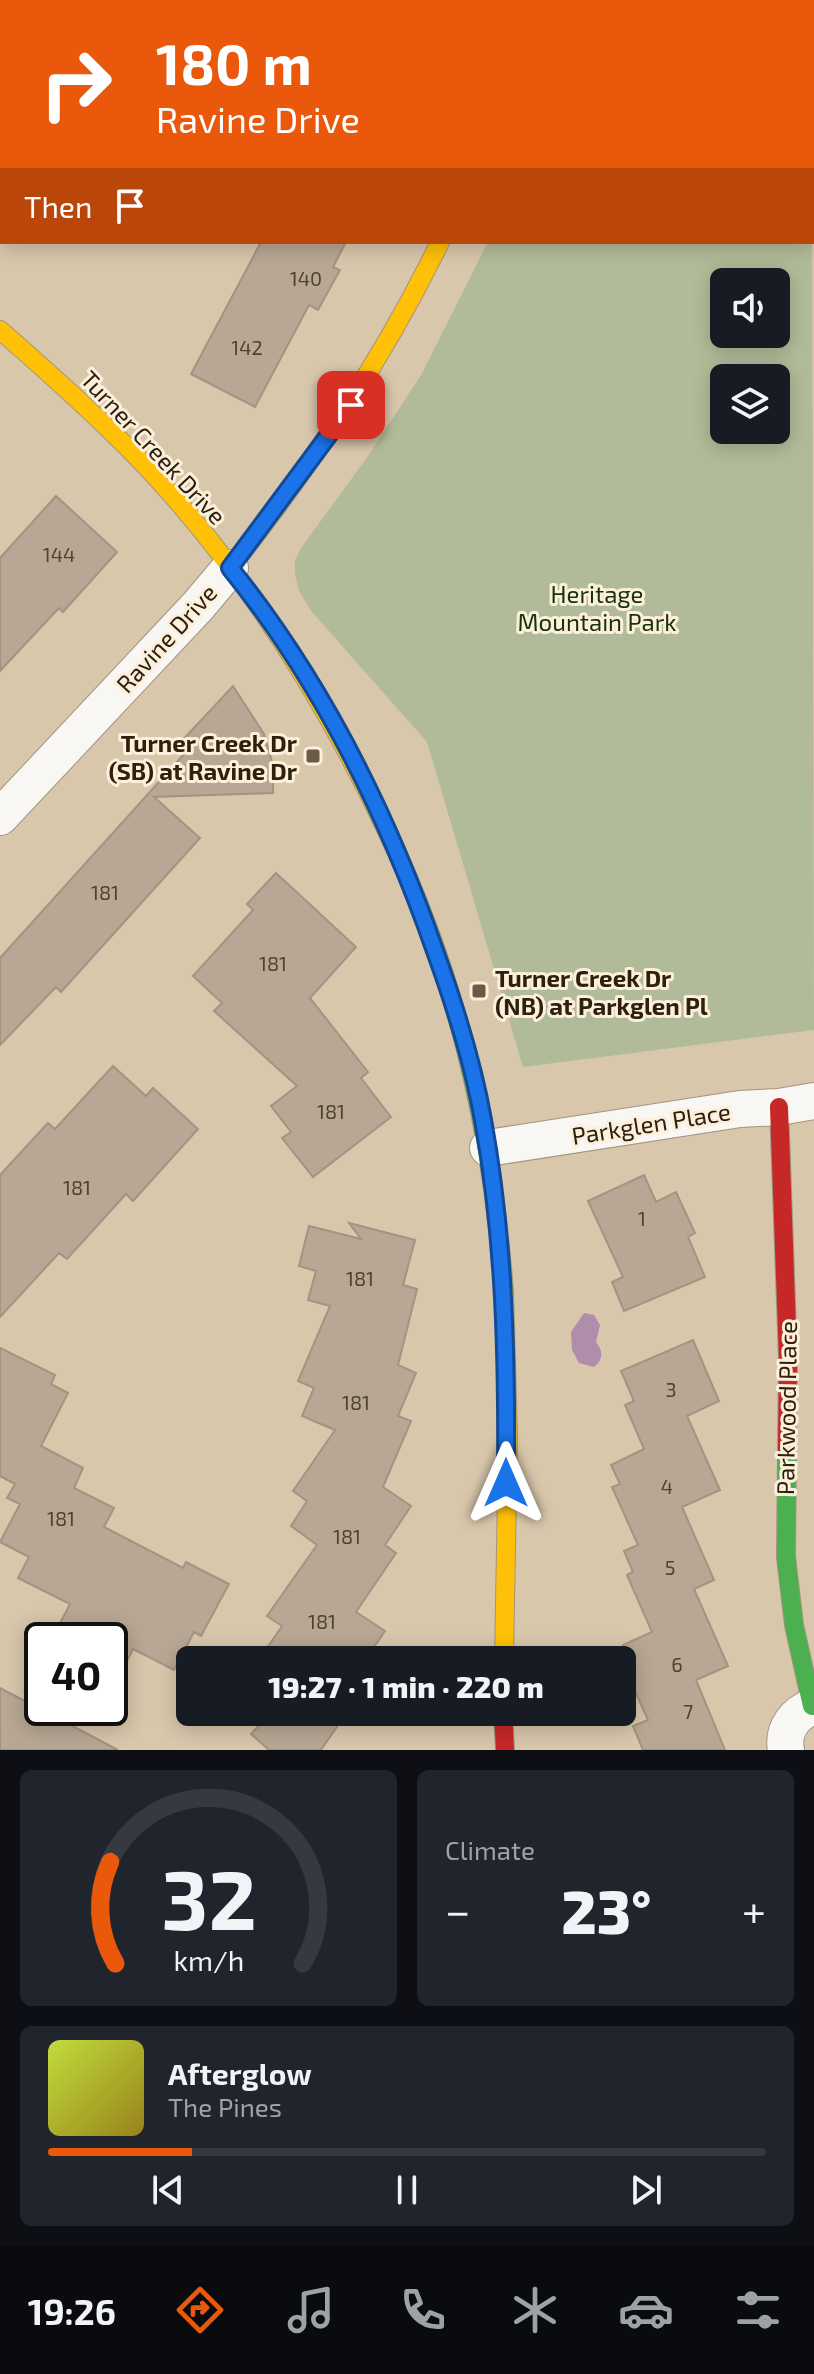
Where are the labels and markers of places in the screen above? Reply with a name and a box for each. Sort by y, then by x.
pin [317,371,385,439]
place label: Turner Creek Dr (SB) at Ravine Dr [108,728,298,785]
marker: Turner Creek Dr (SB) at Ravine Dr [304,747,322,765]
place label: Turner Creek Dr (NB) at Parkglen Pl [495,963,708,1020]
marker: Turner Creek Dr (NB) at Parkglen Pl [470,982,488,1000]

